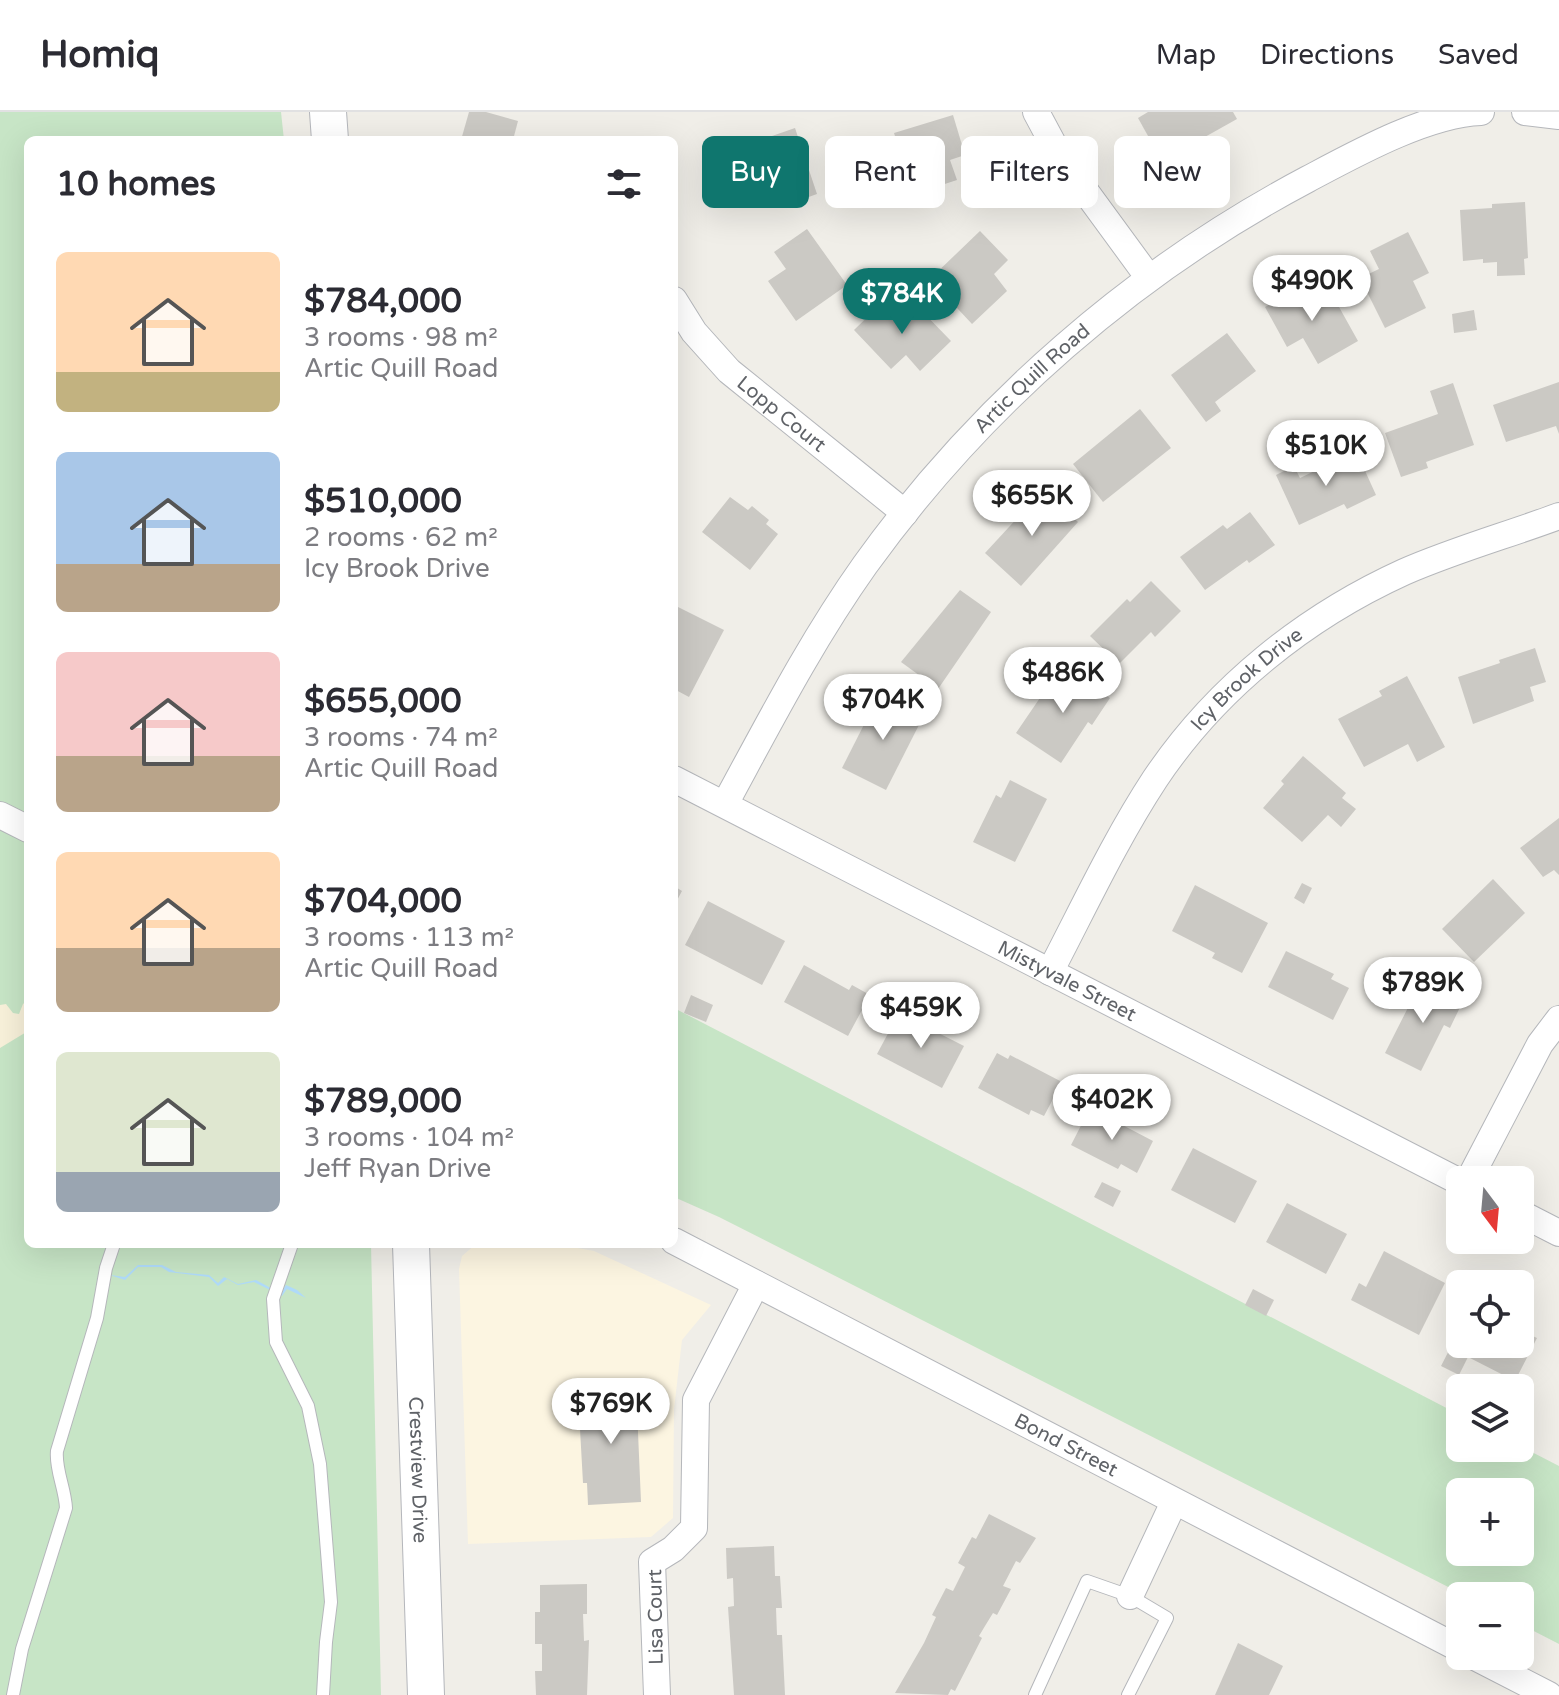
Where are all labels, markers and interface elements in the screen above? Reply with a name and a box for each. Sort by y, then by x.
text: Homiq [40,32,160,78]
text: Map [1156,38,1216,72]
text: Directions [1260,38,1394,72]
text: Saved [1438,38,1519,72]
chip: Buy [702,136,809,208]
chip: Rent [825,136,945,208]
chip: Filters [961,136,1098,208]
chip: New [1114,136,1230,208]
icon: filters [602,162,646,206]
text: 10 homes [56,164,216,205]
pin: $490K [1256,255,1368,323]
text: $490K [1271,265,1353,296]
pin: $784K [846,268,958,336]
text: $784K [861,278,943,309]
text: $784,000 [304,281,462,322]
icon: home [120,284,216,380]
street label: Artic Quill Road [969,319,1095,439]
text: 3 rooms · 98 m² [304,322,498,353]
text: Artic Quill Road [304,353,498,384]
street label: Lopp Court [732,371,831,458]
pin: $510K [1270,420,1382,488]
text: $510K [1285,430,1367,461]
pin: $655K [976,470,1088,538]
text: $655K [991,480,1073,511]
text: $510,000 [304,481,462,522]
icon: home [120,484,216,580]
text: 2 rooms · 62 m² [304,522,498,553]
text: Icy Brook Drive [304,553,490,584]
street label: Icy Brook Drive [1186,623,1307,736]
pin: $486K [1007,647,1119,715]
text: $486K [1022,657,1104,688]
pin: $704K [827,674,939,742]
text: $655,000 [304,681,462,722]
icon: home [120,684,216,780]
text: $704K [842,684,924,715]
text: 3 rooms · 74 m² [304,722,498,753]
text: Artic Quill Road [304,753,498,784]
text: $704,000 [304,881,462,922]
icon: home [120,884,216,980]
text: 3 rooms · 113 m² [304,922,514,953]
street label: Mistyvale Street [994,936,1140,1027]
text: Artic Quill Road [304,953,498,984]
pin: $789K [1367,957,1479,1025]
text: $789K [1382,967,1464,998]
pin: $459K [865,982,977,1050]
text: $459K [880,992,962,1023]
pin: $402K [1056,1074,1168,1142]
text: $789,000 [304,1081,462,1122]
icon: home [120,1084,216,1180]
text: $402K [1071,1084,1153,1115]
text: 3 rooms · 104 m² [304,1122,514,1153]
text: Jeff Ryan Drive [304,1153,491,1184]
north arrow [1446,1166,1534,1254]
map controls [1446,1166,1534,1670]
button: locate [1446,1270,1534,1358]
button: layers [1446,1374,1534,1462]
pin: $769K [555,1378,667,1446]
text: $769K [570,1388,652,1419]
street label: Crestview Drive [403,1396,432,1544]
street label: Bond Street [1010,1409,1122,1482]
button: + [1446,1478,1534,1566]
street label: Lisa Court [643,1569,669,1665]
button: − [1446,1582,1534,1670]

